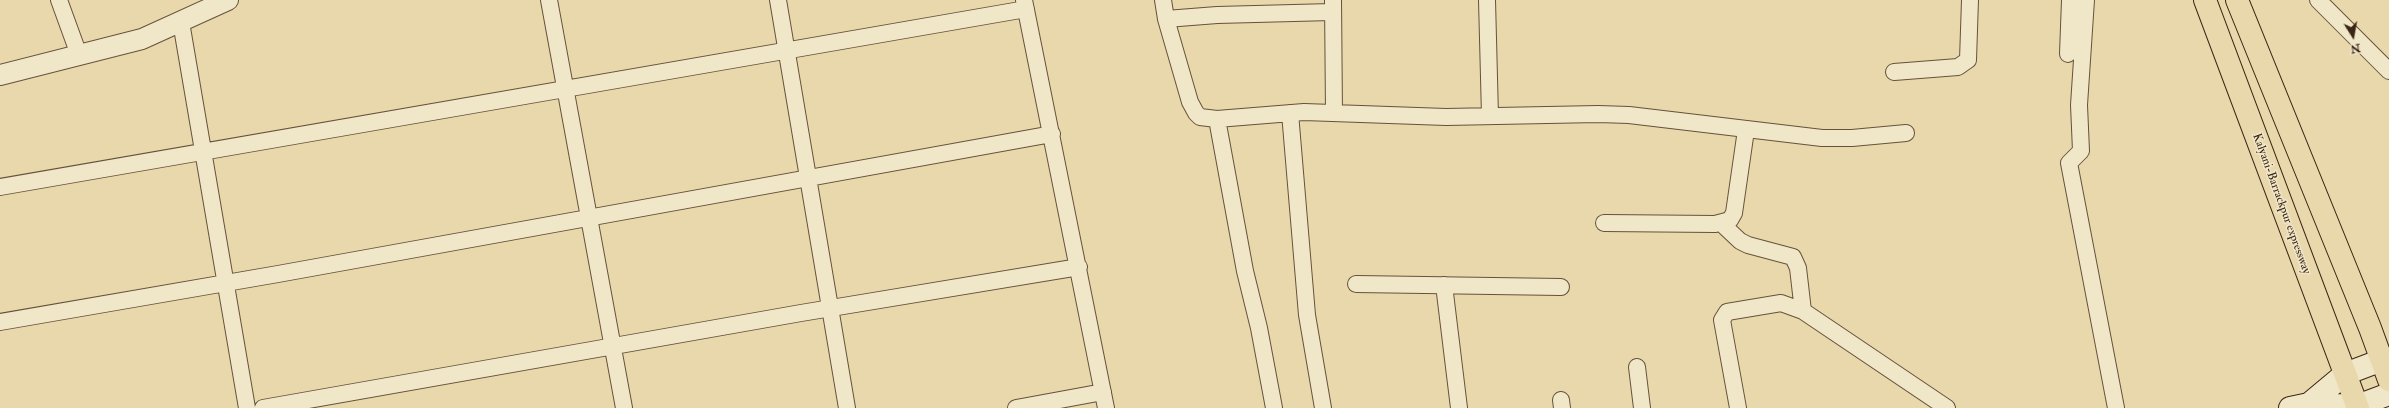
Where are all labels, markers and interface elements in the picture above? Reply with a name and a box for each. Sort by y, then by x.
north arrow [2333,16,2373,56]
text: N [2349,41,2361,56]
street label: Kalyani-Barrackpur expressway [2249,132,2313,276]

